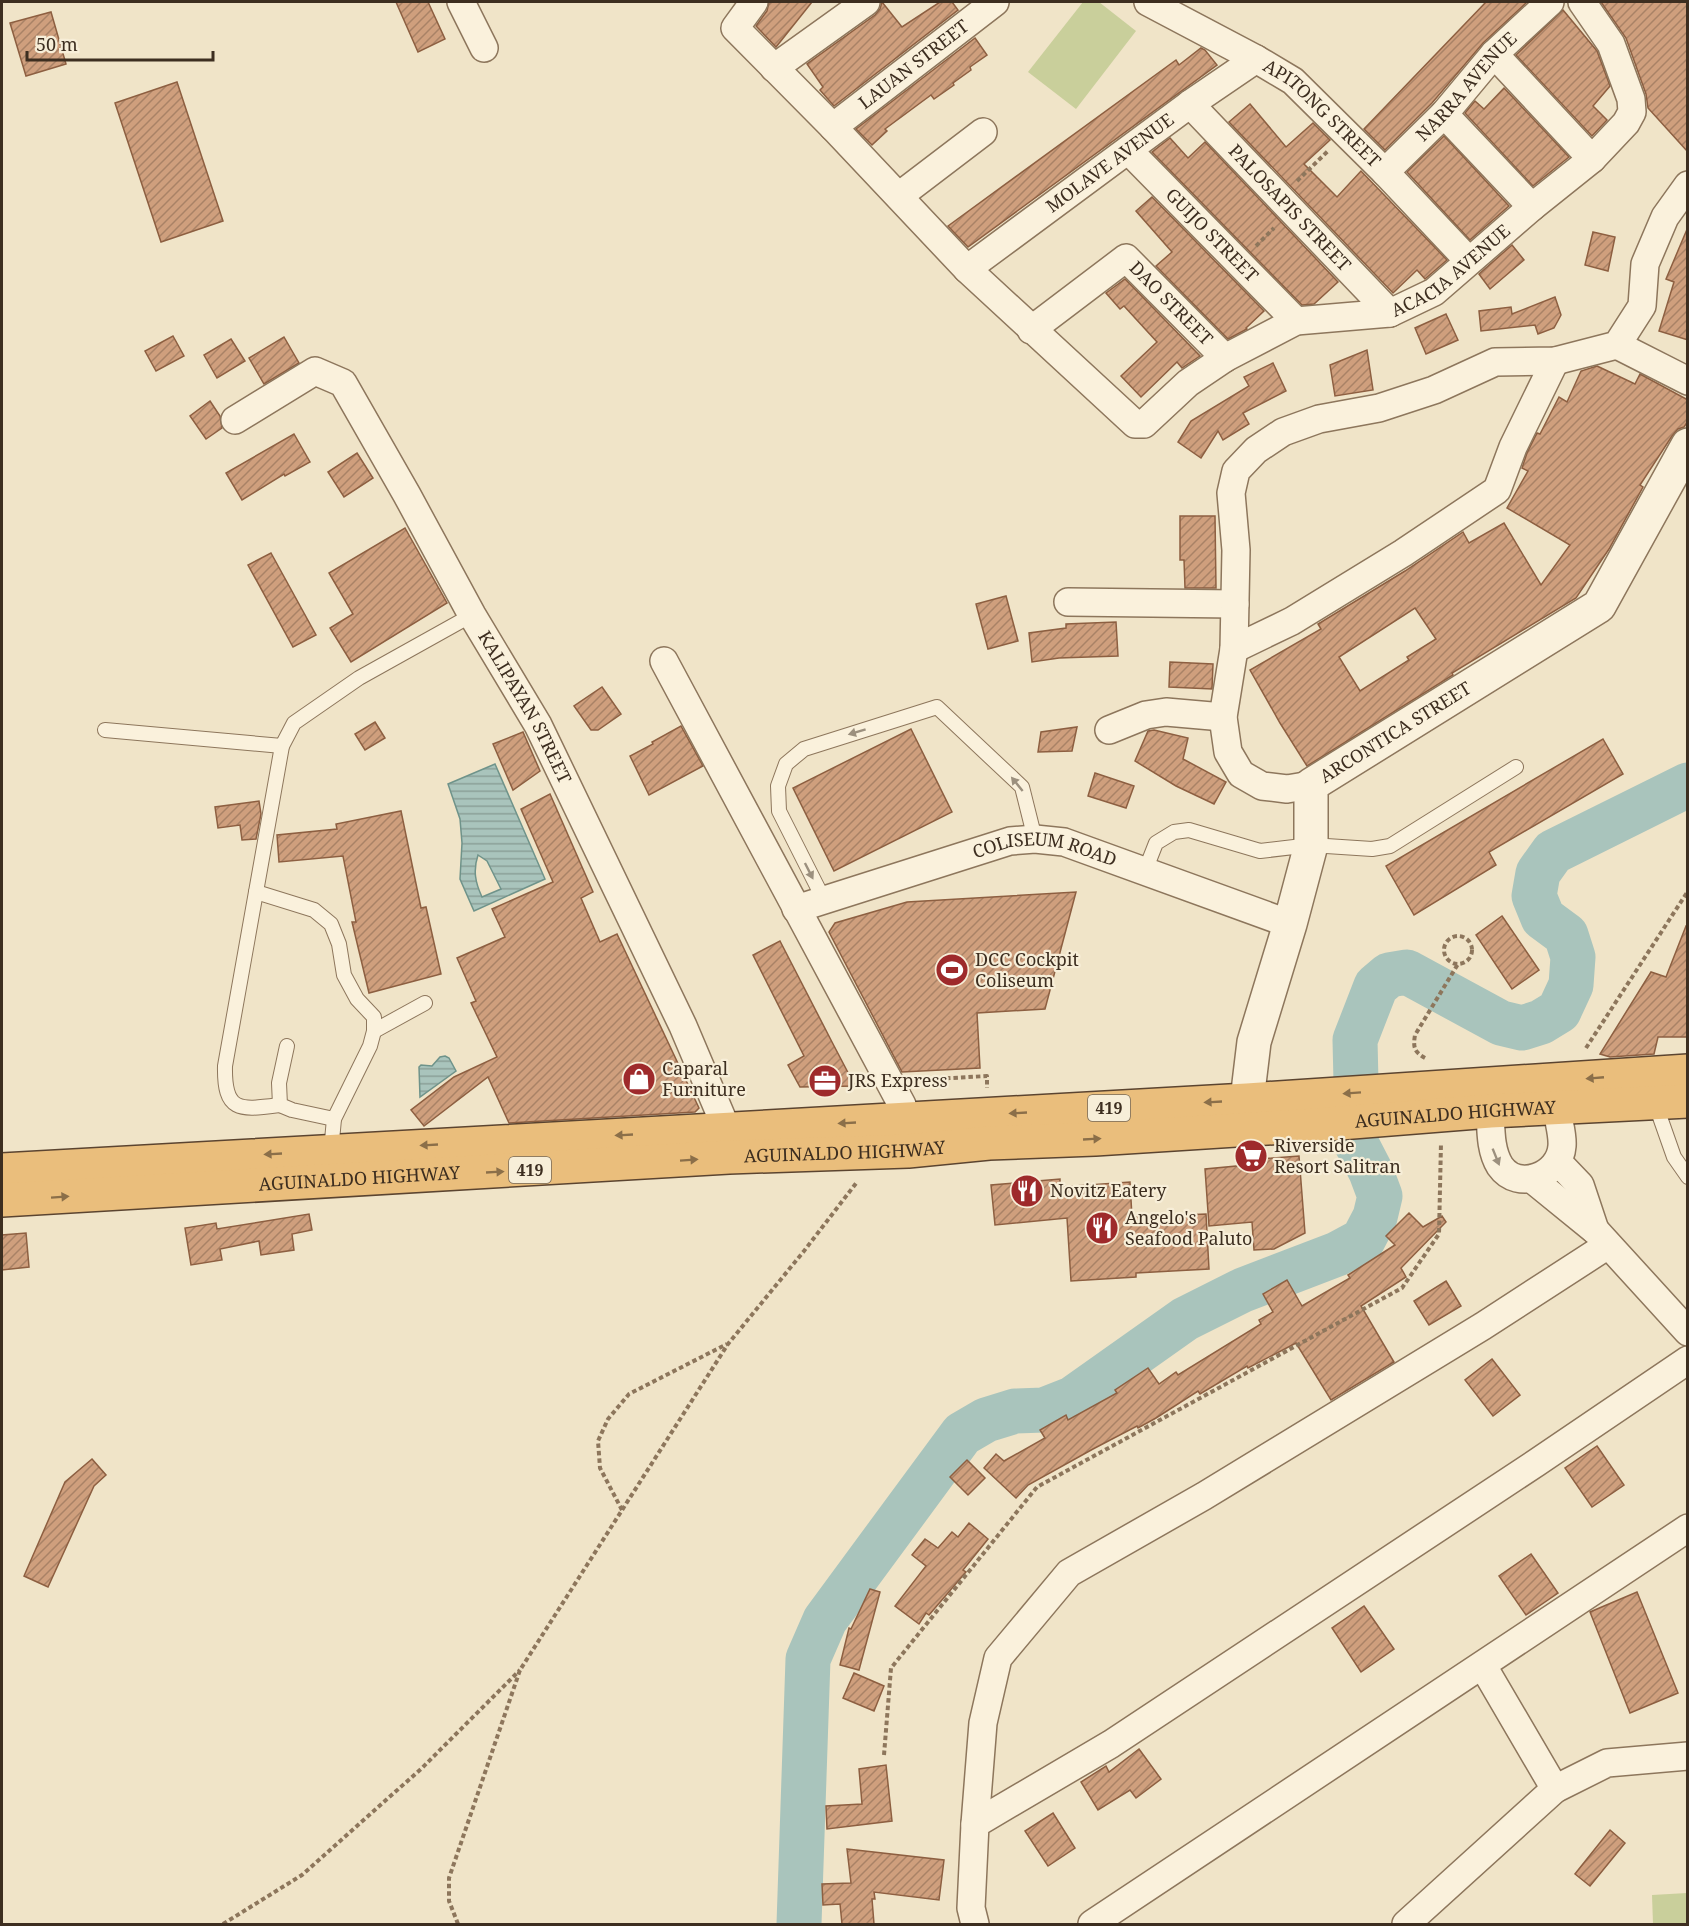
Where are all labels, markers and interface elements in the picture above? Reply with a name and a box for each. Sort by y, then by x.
street label: LAUAN STREET [853,14,973,114]
scale bar [27,24,213,62]
street label: NARRA AVENUE [1410,26,1521,146]
text: 50 m [36,32,78,56]
street label: APITONG STREET [1259,53,1386,172]
street label: MOLAVE AVENUE [1041,107,1178,218]
street label: PALOSAPIS STREET [1224,139,1357,276]
street label: GUIJO STREET [1161,182,1264,287]
street label: ACACIA AVENUE [1387,218,1515,322]
street label: DAO STREET [1125,255,1218,350]
street label: KALIPAYAN STREET [473,626,577,787]
street label: ARCONTICA STREET [1315,675,1475,788]
one-way arrow [848,728,866,737]
one-way arrow [1011,776,1024,792]
street label: COLISEUM ROAD [969,826,1120,871]
one-way arrow [804,863,814,880]
place label: DCC Cockpit Coliseum [975,947,1079,992]
sports icon: DCC Cockpit Coliseum [934,952,970,988]
place label: Caparal Furniture [662,1056,746,1101]
shop icon: Caparal Furniture [621,1061,657,1097]
office icon: JRS Express [807,1063,843,1099]
place label: JRS Express [847,1068,948,1092]
one-way arrow [1585,1073,1604,1083]
one-way arrow [1343,1088,1362,1098]
road number: 419 [1088,1095,1130,1121]
street label: AGUINALDO HIGHWAY [1354,1095,1557,1133]
one-way arrow [1203,1098,1222,1107]
one-way arrow [1009,1109,1028,1118]
one-way arrow [838,1119,857,1128]
one-way arrow [614,1130,633,1140]
place label: Riverside Resort Salitran [1274,1133,1401,1178]
street label: AGUINALDO HIGHWAY [743,1134,947,1167]
one-way arrow [1083,1134,1102,1143]
supermarket icon: Riverside Resort Salitran [1233,1138,1269,1174]
one-way arrow [419,1141,438,1150]
one-way arrow [1492,1148,1502,1166]
one-way arrow [263,1149,282,1159]
one-way arrow [680,1155,699,1165]
road number: 419 [509,1157,551,1183]
street label: AGUINALDO HIGHWAY [258,1160,462,1196]
one-way arrow [485,1167,504,1177]
restaurant icon: Novitz Eatery [1009,1173,1045,1209]
place label: Novitz Eatery [1050,1178,1167,1202]
one-way arrow [50,1192,69,1201]
place label: Angelo's Seafood Paluto [1125,1205,1252,1250]
restaurant icon: Angelo's Seafood Paluto [1084,1210,1120,1246]

